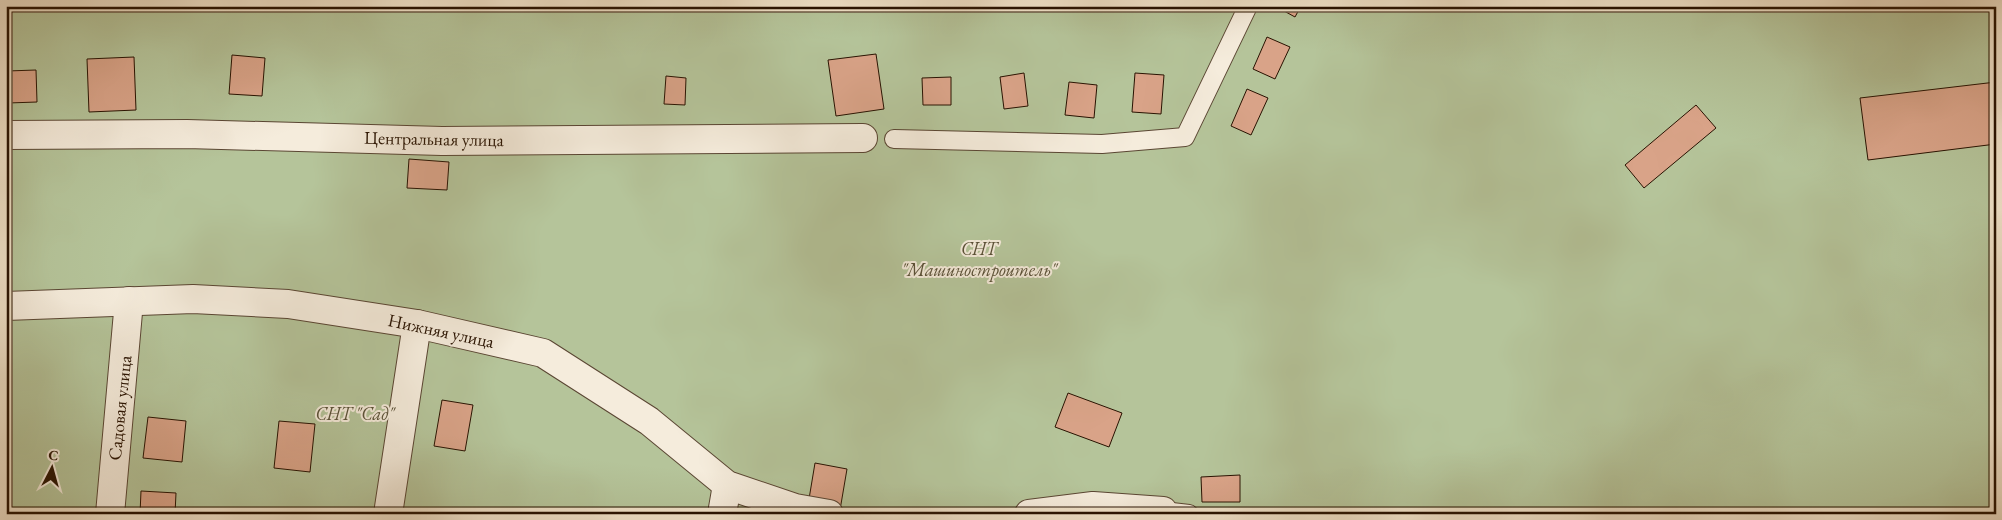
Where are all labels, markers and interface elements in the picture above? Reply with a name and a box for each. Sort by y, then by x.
street label: Центральная улица [364,126,505,151]
park label: СНТ "Машиностроитель" [901,237,1059,282]
street label: Нижняя улица [386,308,497,353]
street label: Садовая улица [103,353,137,462]
park label: СНТ "Сад" [316,402,397,425]
north arrow [28,442,78,492]
text: С [47,446,59,465]

